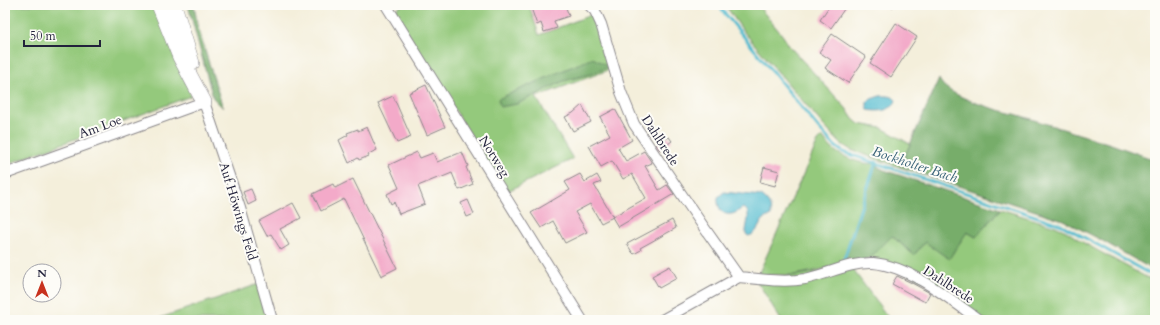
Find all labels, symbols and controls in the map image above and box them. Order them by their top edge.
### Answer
scale bar [24,22,100,48]
text: 50 m [30,28,57,44]
street label: Am Loe [76,111,124,143]
street label: Dahlbrede [637,112,683,169]
street label: Notweg [474,132,514,181]
water label: Bockholter Bach [870,142,960,187]
street label: Auf Höwings Feld [215,160,262,263]
street label: Dahlbrede [920,262,977,308]
north arrow [22,263,62,303]
text: N [37,266,47,281]

